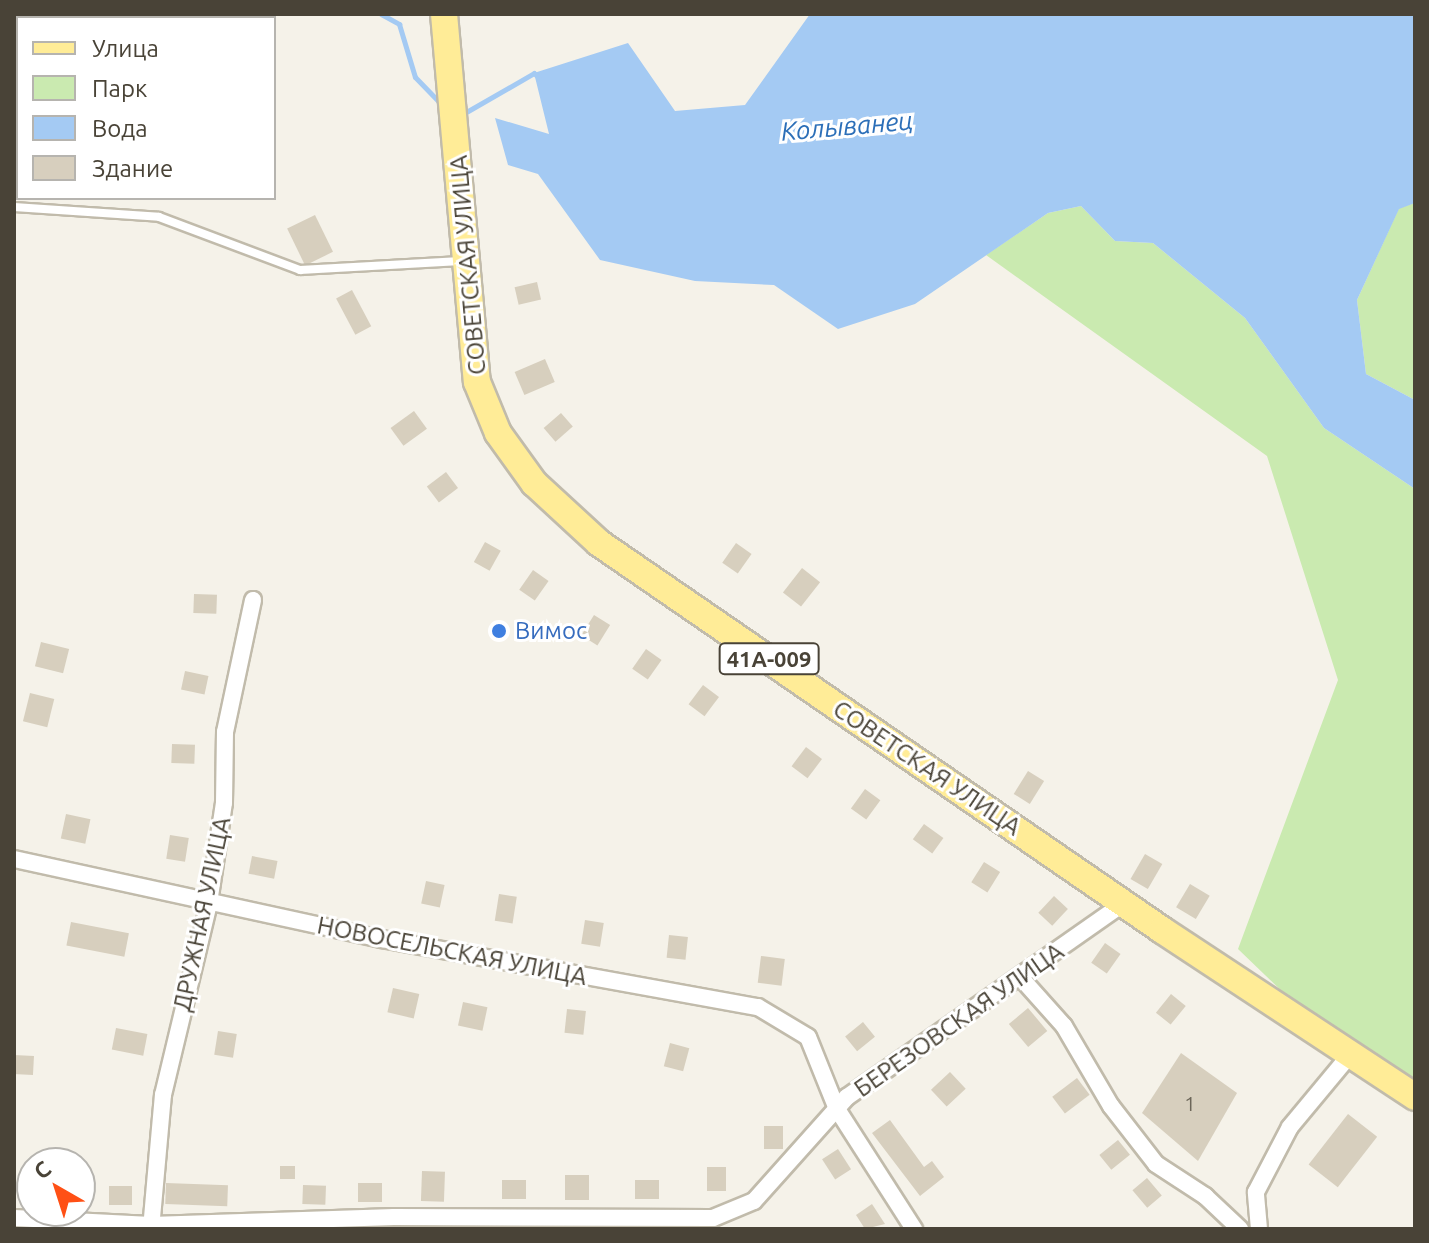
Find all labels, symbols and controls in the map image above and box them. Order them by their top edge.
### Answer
legend [16,16,276,200]
text: Улица [92,35,159,62]
text: Парк [92,75,147,102]
water label: Колыванец [780,105,914,147]
text: Вода [92,115,148,142]
street label: СОВЕТСКАЯ УЛИЦА [444,154,492,376]
text: Здание [92,155,173,182]
place label: Вимос [515,617,587,645]
marker: Вимос [490,622,508,640]
road number: 41А-009 [717,641,821,677]
street label: СОВЕТСКАЯ УЛИЦА [828,694,1026,842]
street label: ДРУЖНАЯ УЛИЦА [167,814,237,1014]
street label: НОВОСЕЛЬСКАЯ УЛИЦА [315,911,589,991]
street label: БЕРЕЗОВСКАЯ УЛИЦА [849,937,1069,1103]
house number: 1 [1184,1091,1196,1115]
north arrow [16,1147,96,1227]
text: С [29,1155,55,1184]

